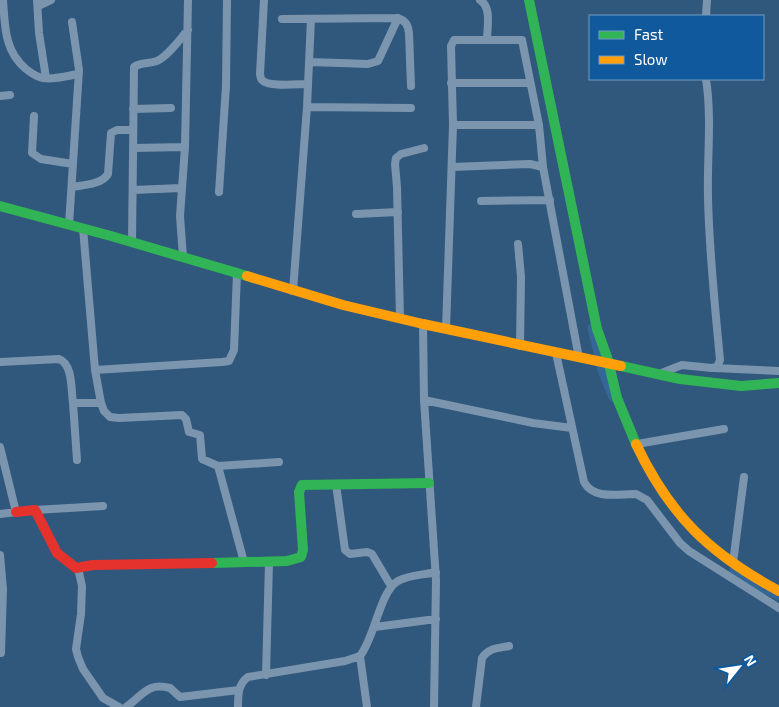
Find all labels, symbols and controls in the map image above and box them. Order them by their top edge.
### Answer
legend [589,15,764,80]
text: Fast [634,25,664,43]
text: Slow [634,50,668,68]
north arrow [714,642,764,692]
text: N [741,652,761,669]

